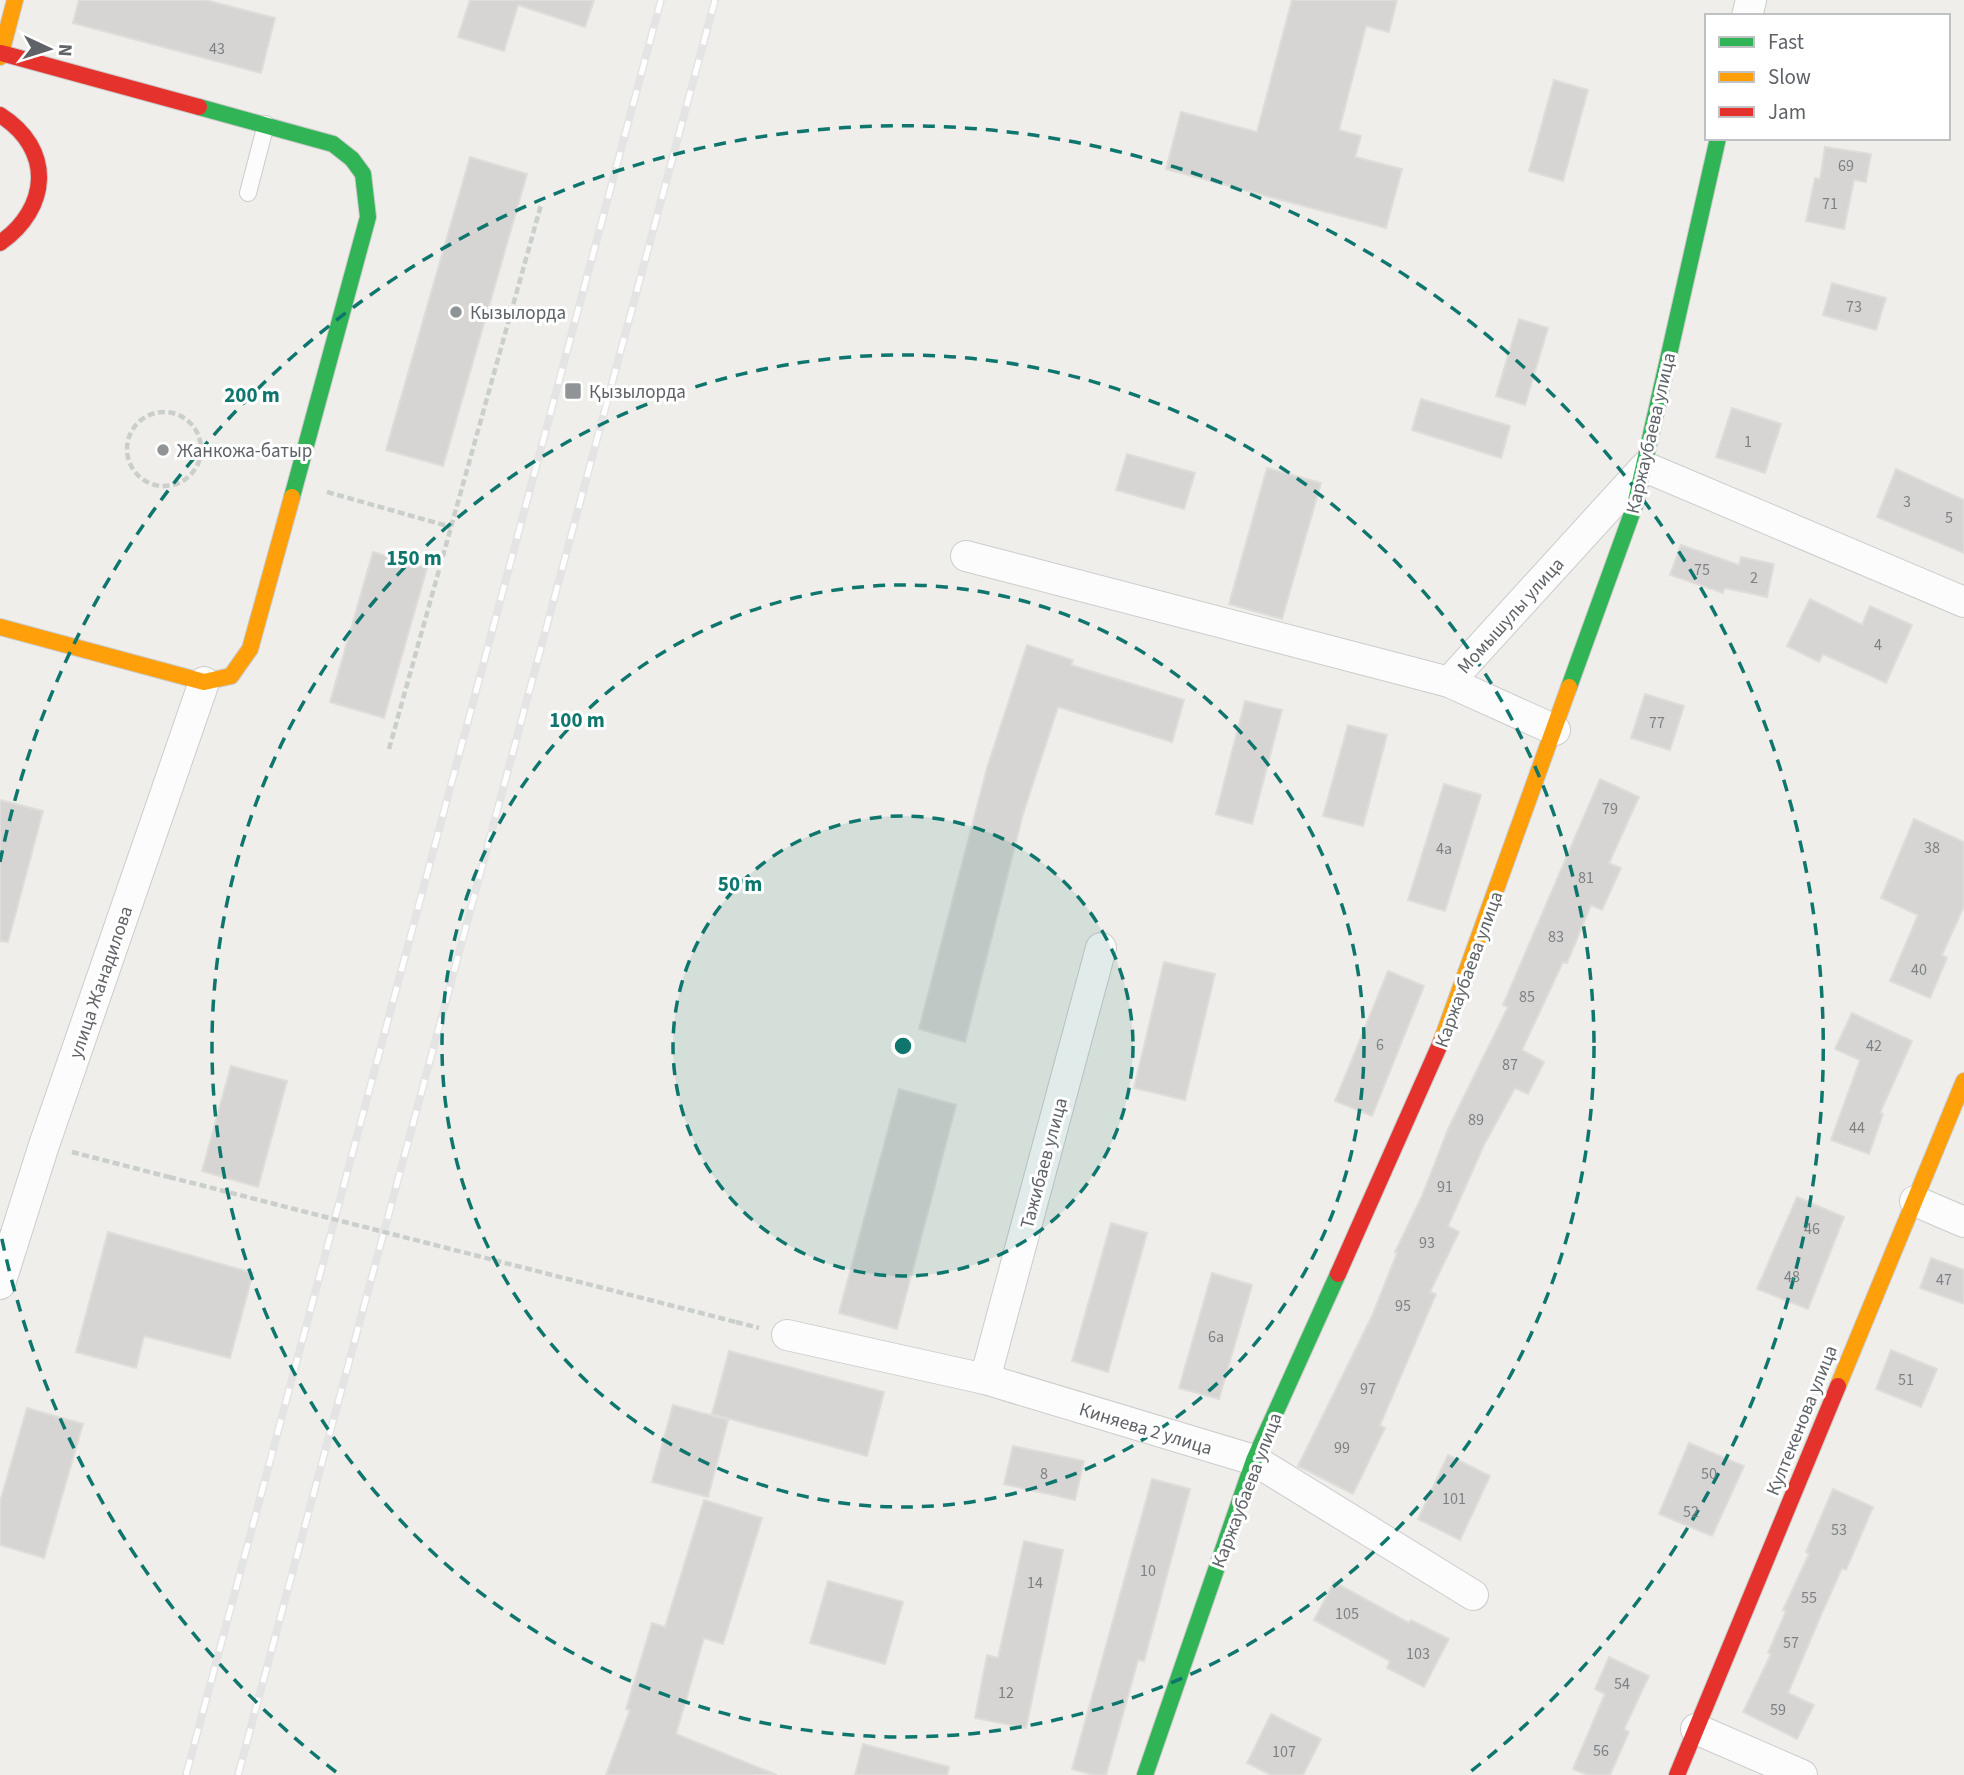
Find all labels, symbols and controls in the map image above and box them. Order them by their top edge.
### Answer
north arrow [14,14,84,84]
legend [1705,14,1950,140]
text: Fast [1768,27,1804,57]
house number: 43 [209,38,225,60]
text: N [51,43,78,57]
text: Slow [1768,62,1811,92]
text: Jam [1768,97,1806,127]
house number: 69 [1838,155,1854,177]
house number: 71 [1822,193,1838,215]
house number: 73 [1846,296,1862,318]
place label: Кызылорда [470,300,566,327]
marker: Кызылорда [448,304,464,320]
street label: Каржаубаева улица [1620,350,1683,516]
place label: Қызылорда [589,379,686,406]
text: 200 m [224,380,280,410]
marker: Қызылорда [563,381,583,401]
house number: 1 [1744,431,1752,453]
place label: Жанкожа-батыр [177,438,312,465]
marker: Жанкожа-батыр [155,442,171,458]
house number: 3 [1903,491,1911,513]
house number: 5 [1945,507,1953,529]
text: 150 m [386,543,442,573]
street label: Момышулы улица [1451,552,1571,680]
house number: 75 [1694,559,1710,581]
house number: 2 [1750,567,1758,589]
house number: 4 [1874,634,1882,656]
text: 100 m [549,705,605,735]
house number: 77 [1649,712,1665,734]
house number: 79 [1602,798,1618,820]
house number: 38 [1924,837,1940,859]
house number: 4а [1436,838,1452,860]
house number: 81 [1578,867,1594,889]
text: 50 m [718,869,762,899]
street label: Каржаубаева улица [1429,888,1510,1051]
street label: улица Жанадилова [63,903,140,1062]
house number: 83 [1548,926,1564,948]
house number: 40 [1911,959,1927,981]
house number: 85 [1519,986,1535,1008]
centre of rings [891,1034,915,1058]
house number: 6 [1376,1034,1384,1056]
house number: 42 [1866,1035,1882,1057]
house number: 87 [1502,1054,1518,1076]
street label: Тажибаев улица [1014,1095,1075,1232]
house number: 89 [1468,1109,1484,1131]
house number: 44 [1849,1117,1865,1139]
house number: 91 [1437,1176,1453,1198]
house number: 46 [1804,1218,1820,1240]
house number: 93 [1419,1232,1435,1254]
house number: 48 [1784,1266,1800,1288]
house number: 47 [1936,1269,1952,1291]
house number: 95 [1395,1295,1411,1317]
house number: 6а [1208,1326,1224,1348]
street label: Култекенова улица [1760,1341,1845,1500]
house number: 51 [1898,1369,1914,1391]
house number: 97 [1360,1378,1376,1400]
street label: Киняева 2 улица [1076,1396,1215,1462]
street label: Каржаубаева улица [1205,1409,1289,1572]
house number: 99 [1334,1437,1350,1459]
house number: 8 [1040,1463,1048,1485]
house number: 50 [1701,1463,1717,1485]
house number: 101 [1442,1488,1466,1510]
house number: 52 [1683,1501,1699,1523]
house number: 53 [1831,1519,1847,1541]
house number: 10 [1140,1560,1156,1582]
house number: 14 [1027,1572,1043,1594]
house number: 55 [1801,1587,1817,1609]
house number: 105 [1335,1603,1359,1625]
house number: 57 [1783,1632,1799,1654]
house number: 103 [1406,1643,1430,1665]
house number: 54 [1614,1673,1630,1695]
house number: 12 [998,1682,1014,1704]
house number: 59 [1770,1699,1786,1721]
house number: 56 [1593,1740,1609,1762]
house number: 107 [1272,1741,1296,1763]

